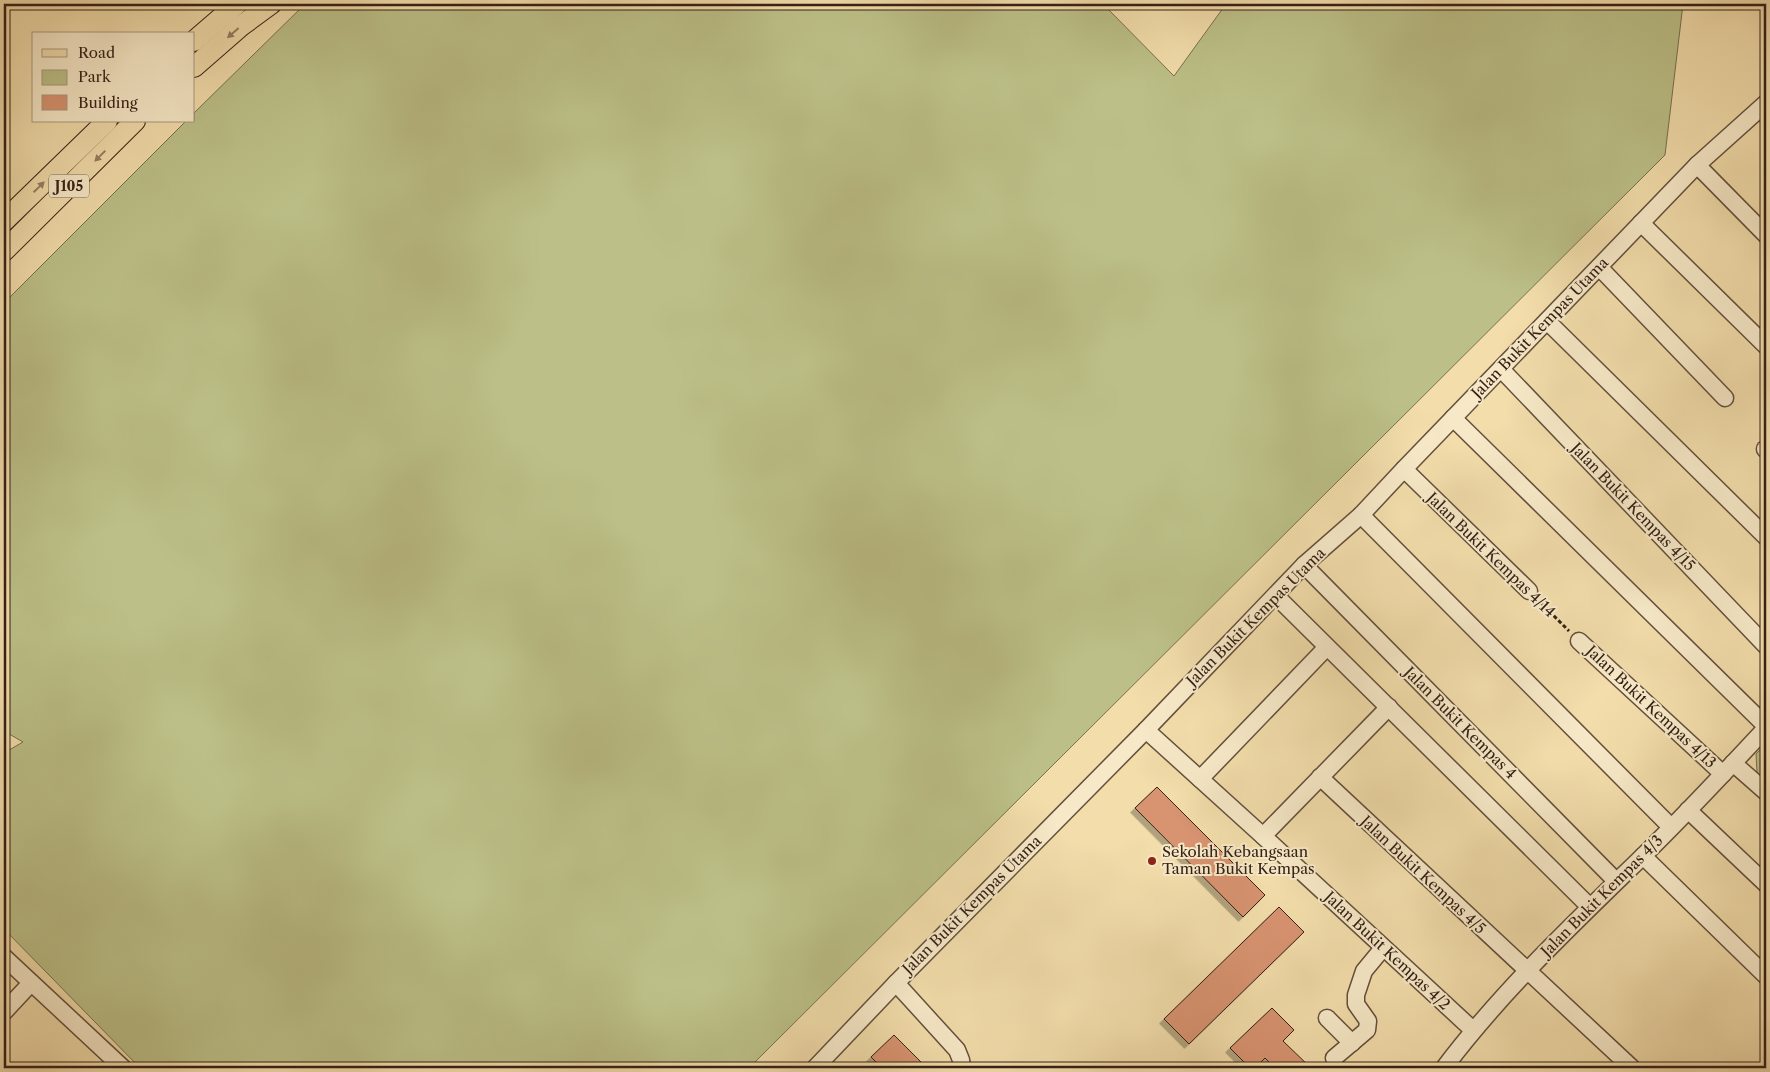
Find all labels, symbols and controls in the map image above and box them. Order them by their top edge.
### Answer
one-way arrow [226,28,239,39]
legend [32,32,195,122]
text: Road [78,43,115,62]
text: Park [78,67,112,86]
text: Building [78,93,138,112]
one-way arrow [95,149,107,161]
road number: J105 [49,175,89,198]
one-way arrow [33,181,45,193]
street label: Jalan Bukit Kempas Utama [1466,253,1612,404]
street label: Jalan Bukit Kempas 4/15 [1566,437,1700,575]
street label: Jalan Bukit Kempas 4/14 [1422,487,1560,621]
street label: Jalan Bukit Kempas Utama [1181,543,1329,691]
street label: Jalan Bukit Kempas 4/13 [1581,640,1720,772]
street label: Jalan Bukit Kempas 4 [1399,661,1520,783]
street label: Jalan Bukit Kempas 4/5 [1355,810,1490,938]
street label: Jalan Bukit Kempas Utama [897,831,1045,979]
street label: Jalan Bukit Kempas 4/3 [1535,831,1667,962]
place label: Sekolah Kebangsaan Taman Bukit Kempas [1162,842,1315,878]
marker: Sekolah Kebangsaan Taman Bukit Kempas [1146,855,1158,867]
street label: Jalan Bukit Kempas 4/2 [1319,886,1454,1014]

